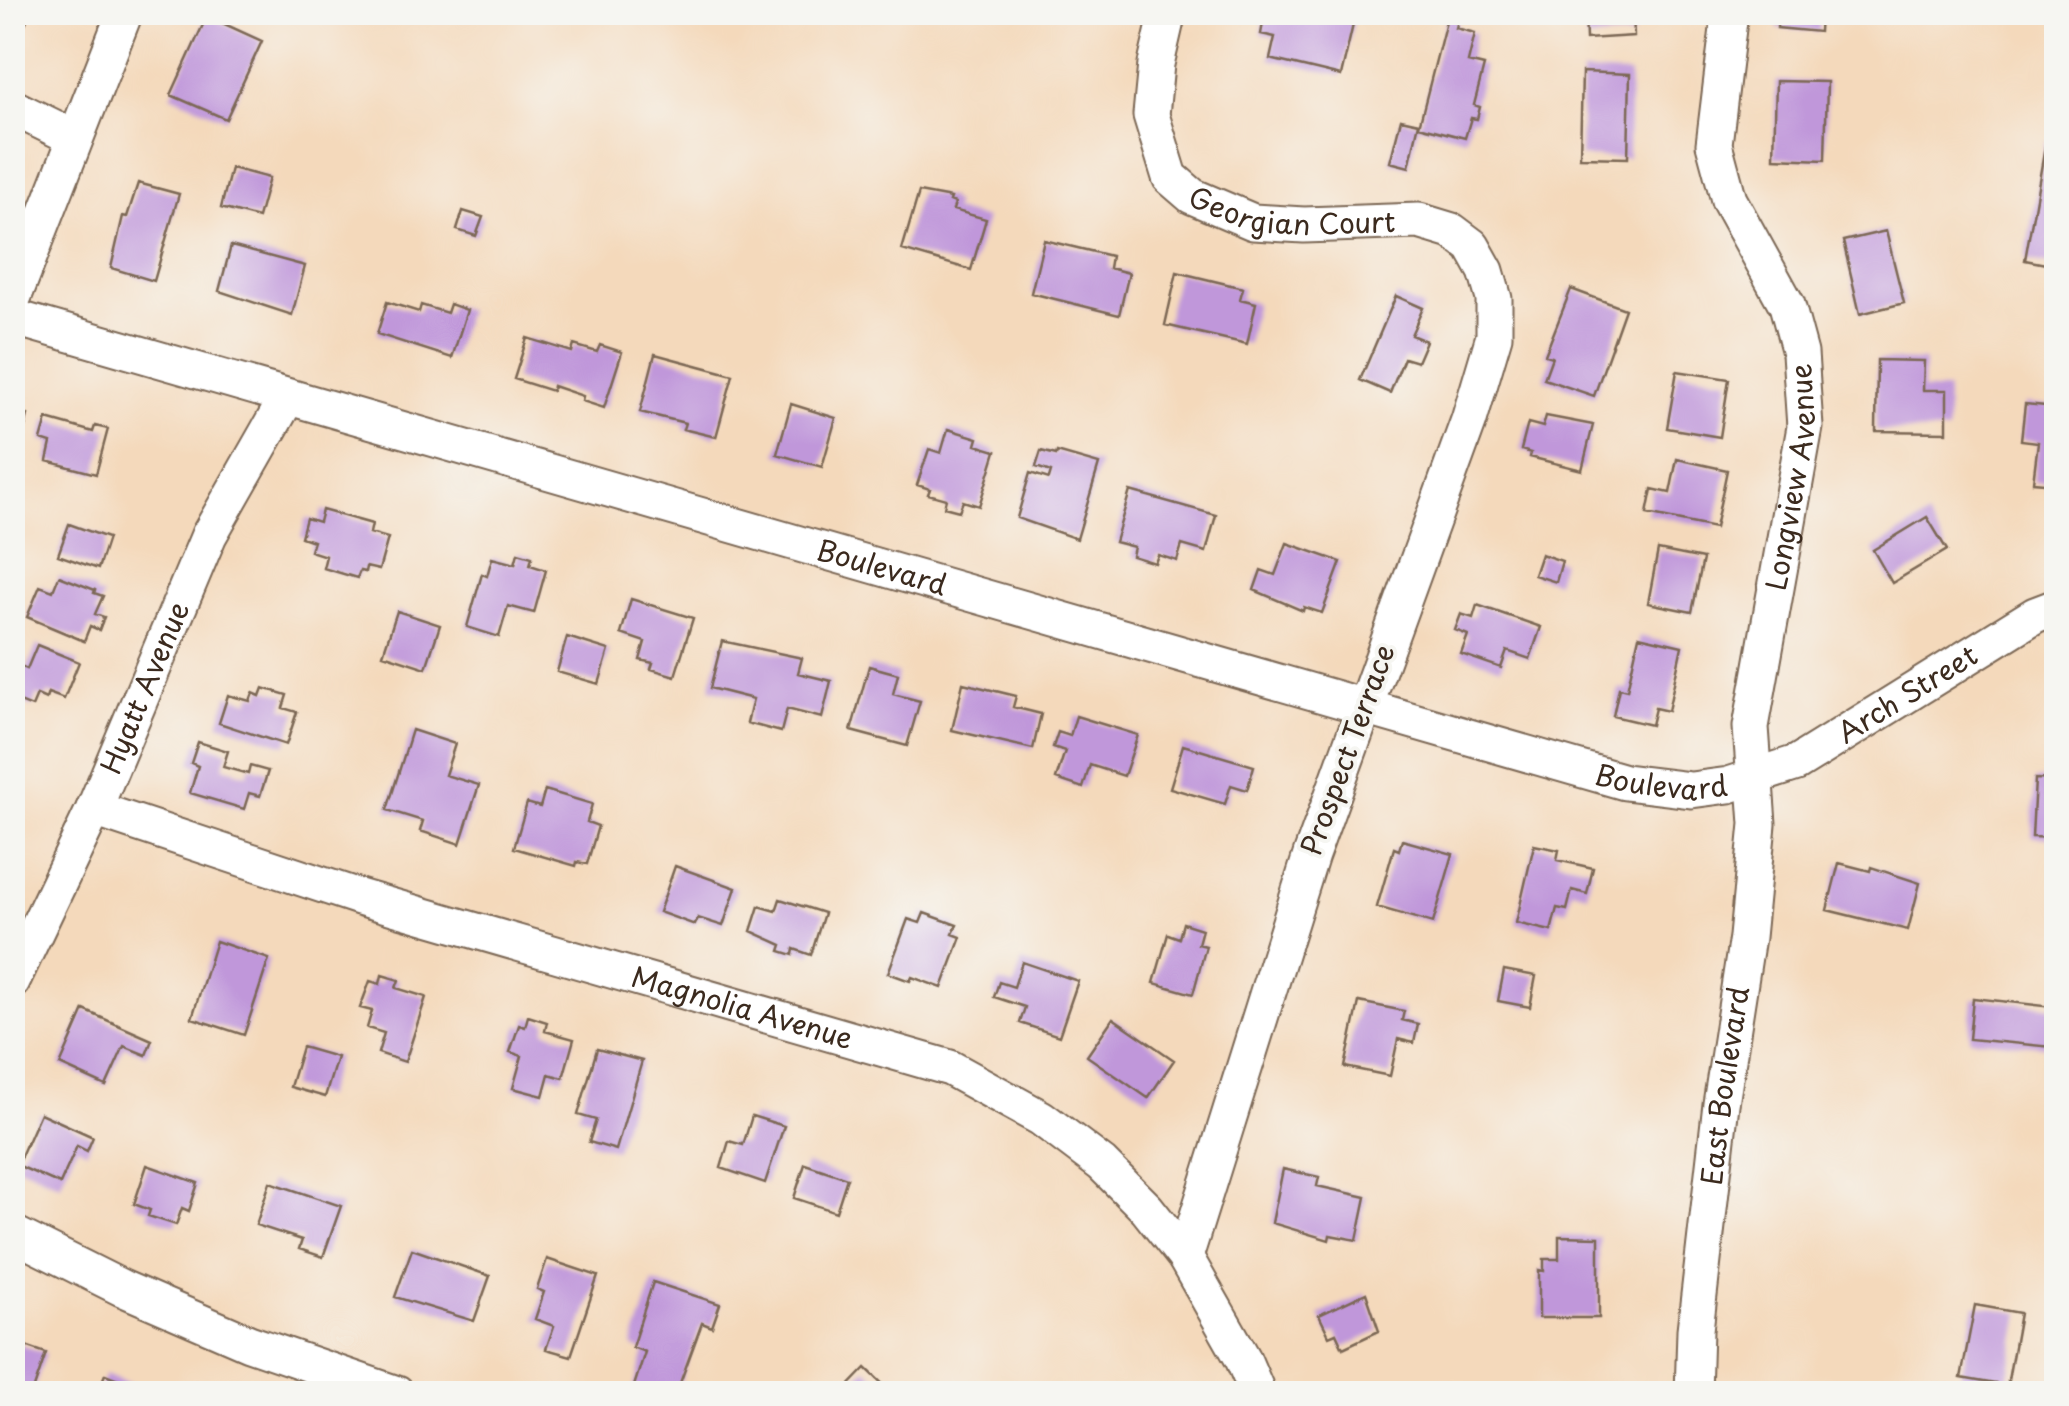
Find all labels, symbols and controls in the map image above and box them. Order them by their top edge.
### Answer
street label: Georgian Court [1182,174,1396,245]
street label: Longview Avenue [1753,362,1825,594]
street label: Boulevard [812,527,952,605]
street label: Hyatt Avenue [88,594,199,780]
street label: Arch Street [1828,633,1985,753]
street label: Prospect Terrace [1288,638,1405,861]
street label: Boulevard [1590,751,1730,811]
street label: Magnolia Avenue [627,954,858,1059]
street label: East Boulevard [1689,983,1759,1187]

